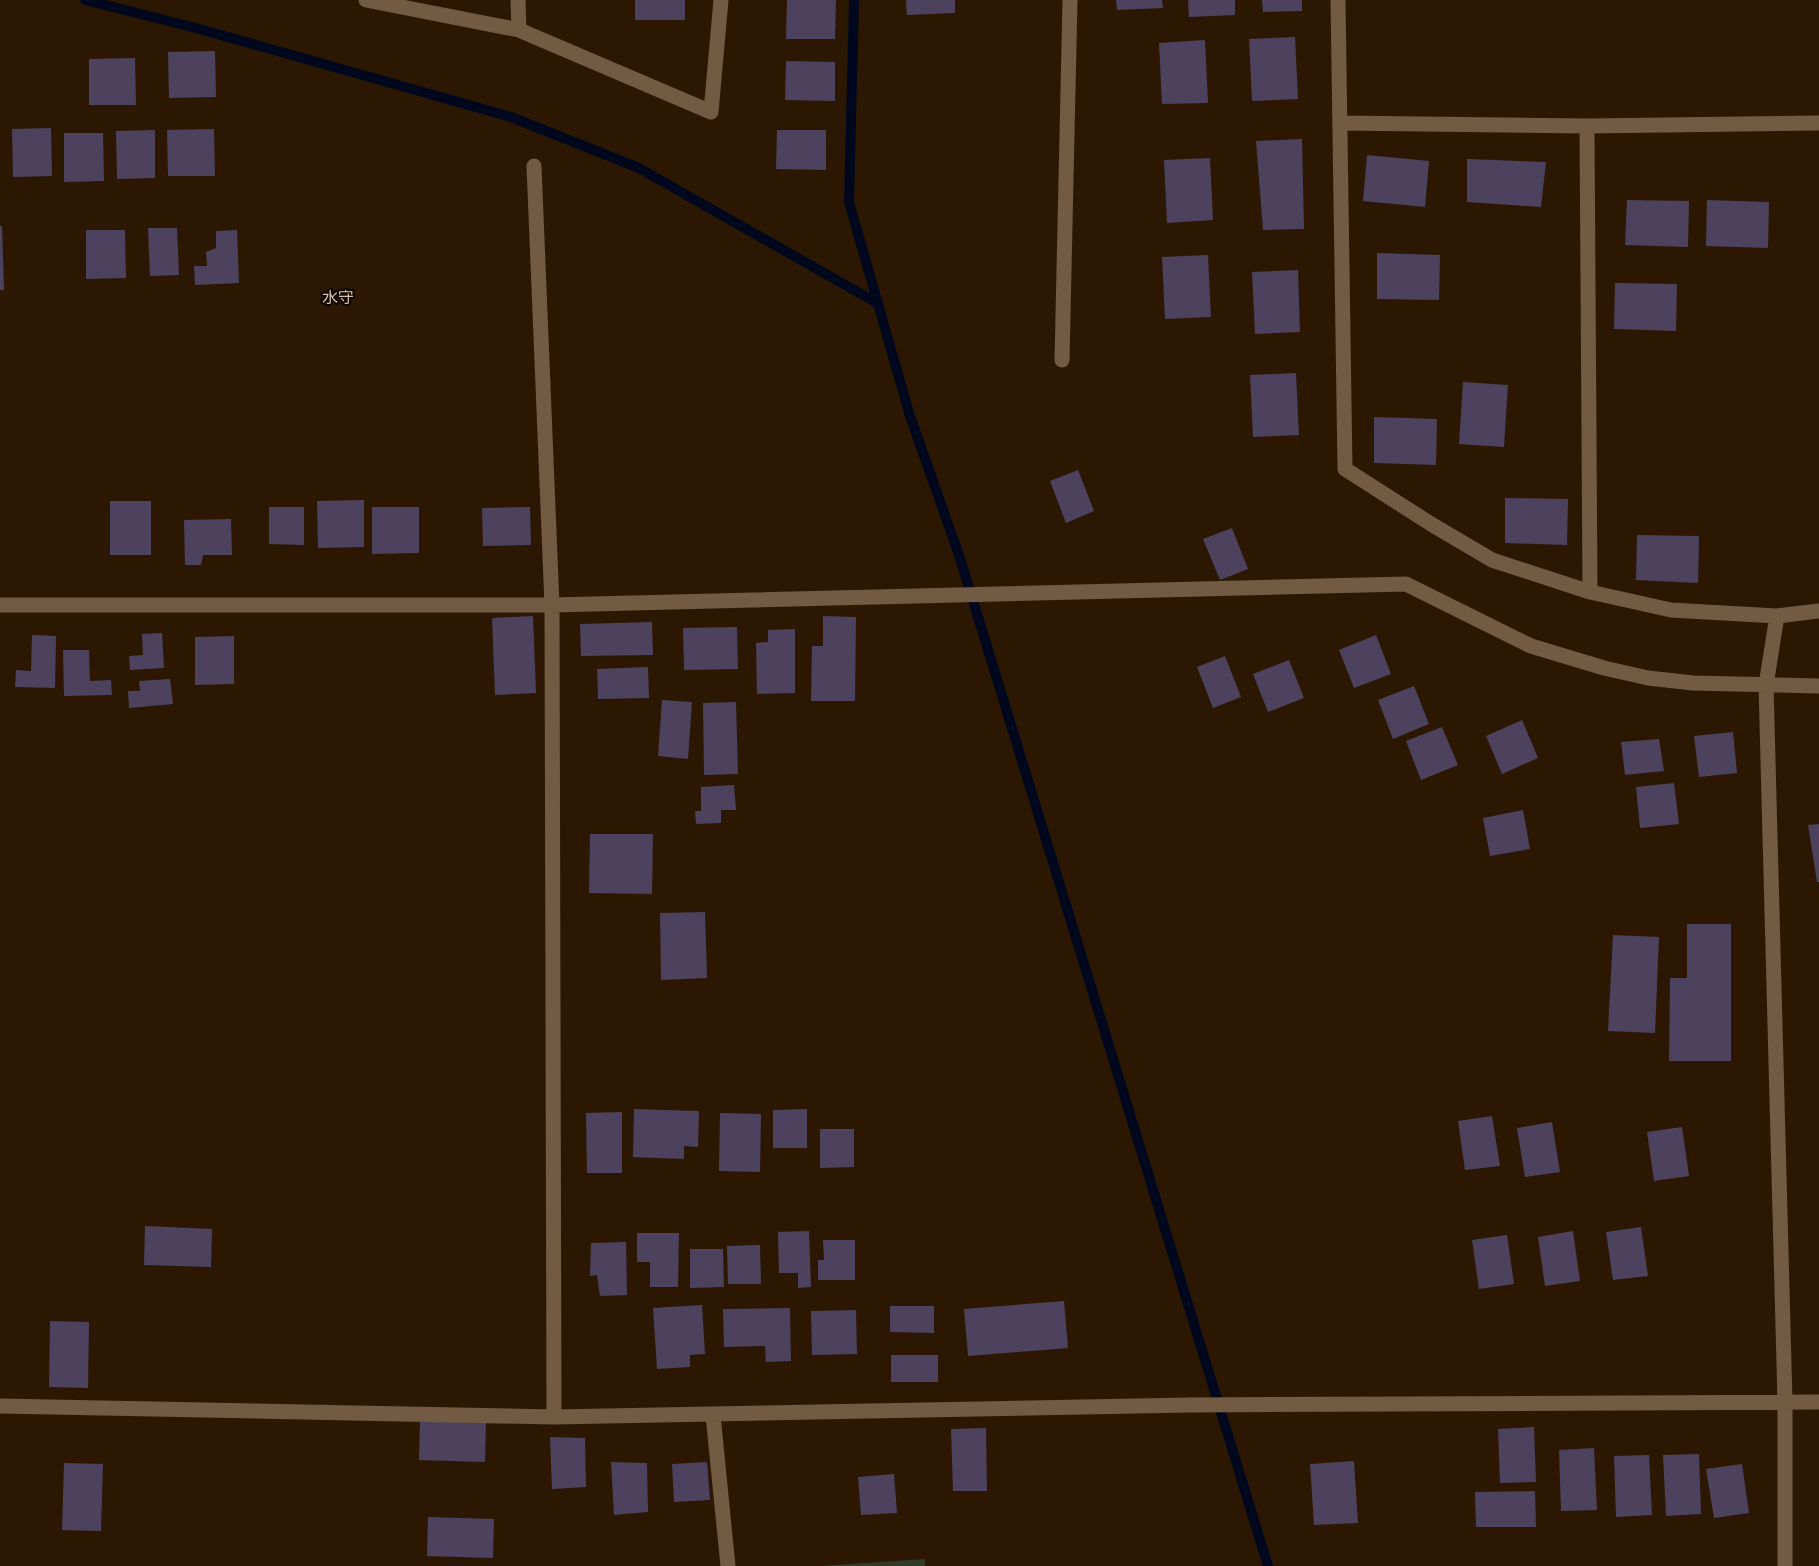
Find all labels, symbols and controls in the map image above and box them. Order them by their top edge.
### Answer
district label: 水守 [322,288,354,307]

